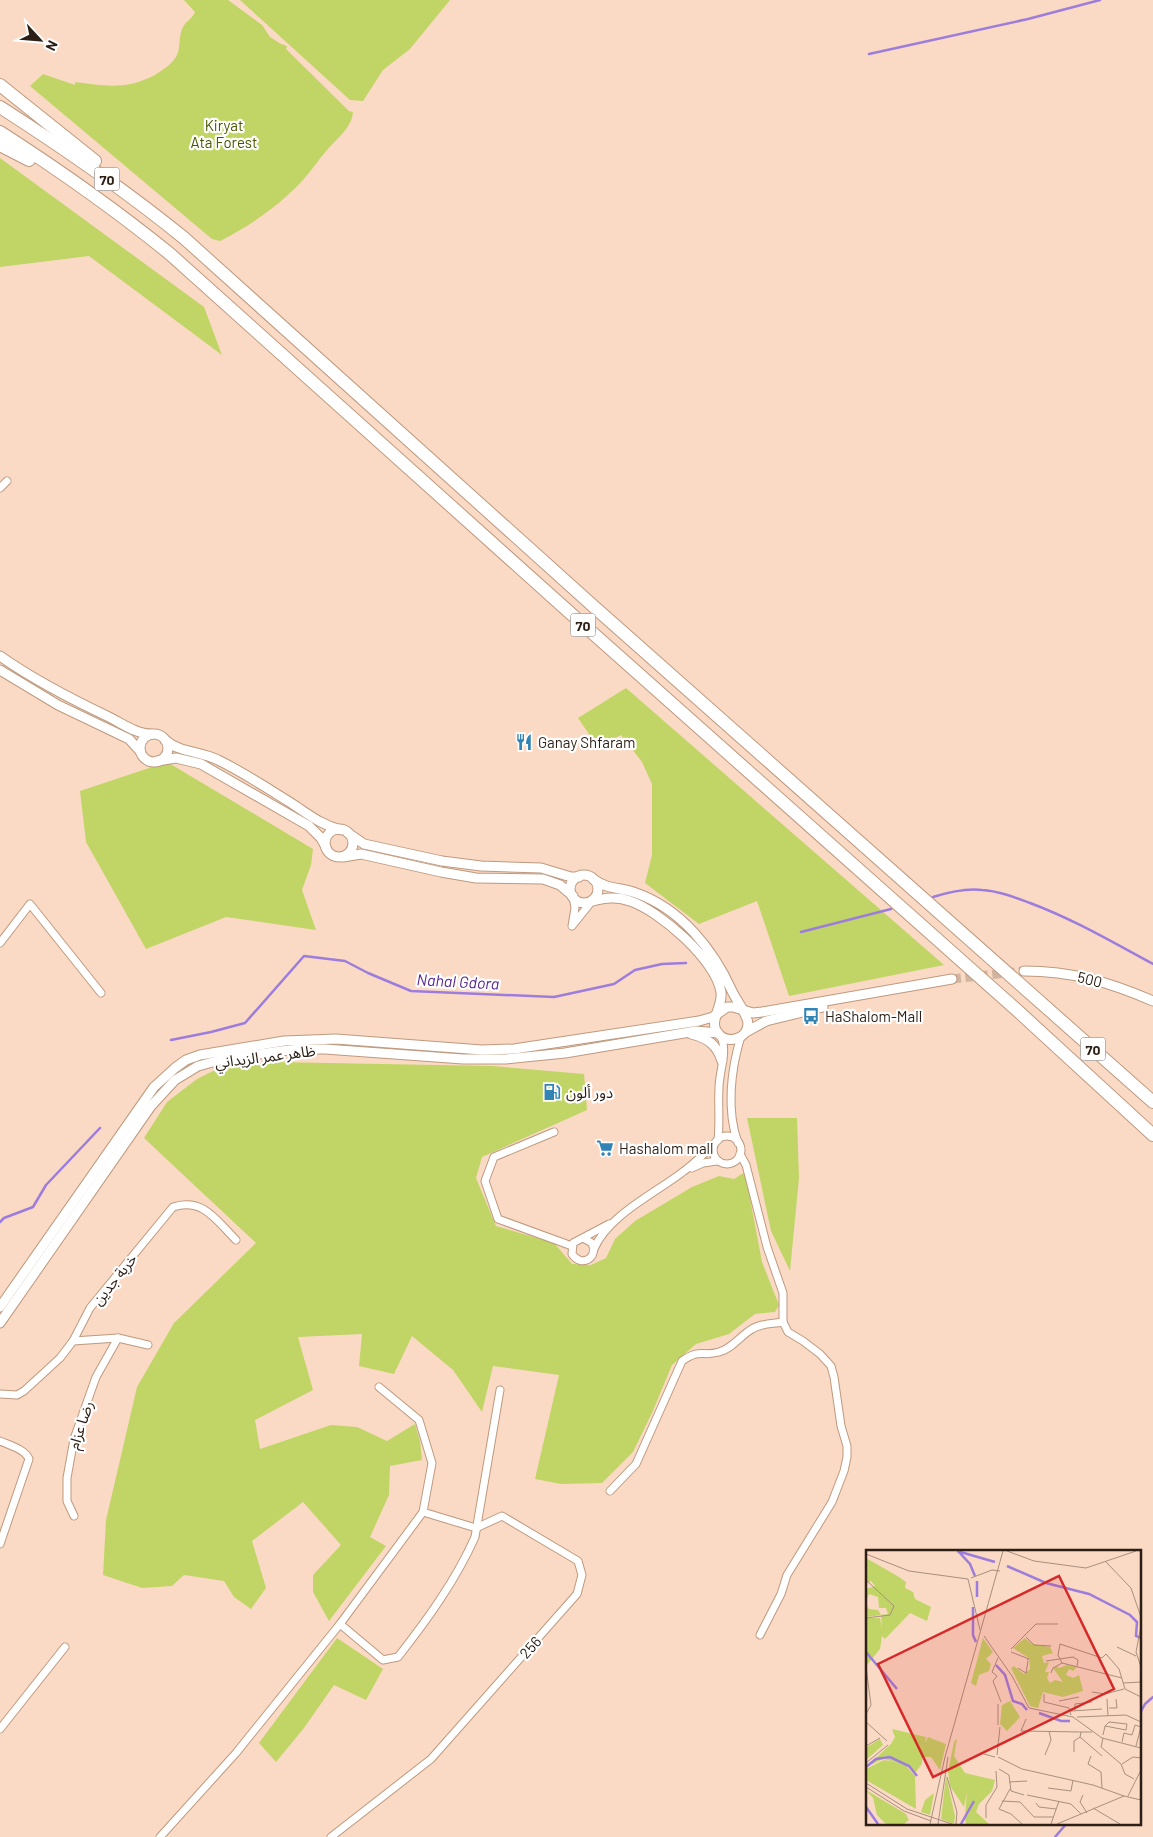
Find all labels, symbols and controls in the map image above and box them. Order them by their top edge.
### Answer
north arrow [15,15,65,65]
text: N [42,38,62,54]
park label: Kiryat Ata Forest [190,116,258,151]
road number: 70 [94,168,120,190]
road number: 70 [570,614,596,636]
restaurant icon: Ganay Shfaram [514,732,534,752]
place label: Ganay Shfaram [538,733,635,751]
street label: 500 [1076,967,1104,991]
water label: Nahal Gdora [416,969,500,993]
bus stop icon: HaShalom-Mall [801,1006,821,1026]
place label: HaShalom-Mall [825,1007,922,1025]
road number: 70 [1080,1038,1106,1060]
street label: ظاهر عمر الزيداني [214,1041,317,1075]
fuel station icon: دور ألون [542,1082,562,1102]
place label: دور ألون [566,1083,613,1102]
supermarket icon: Hashalom mall [595,1138,615,1158]
place label: Hashalom mall [619,1139,713,1157]
street label: خربة جدين [88,1250,141,1309]
street label: رضا عزام [64,1398,99,1452]
inset map [866,1550,1140,1824]
street label: 256 [515,1632,545,1662]

